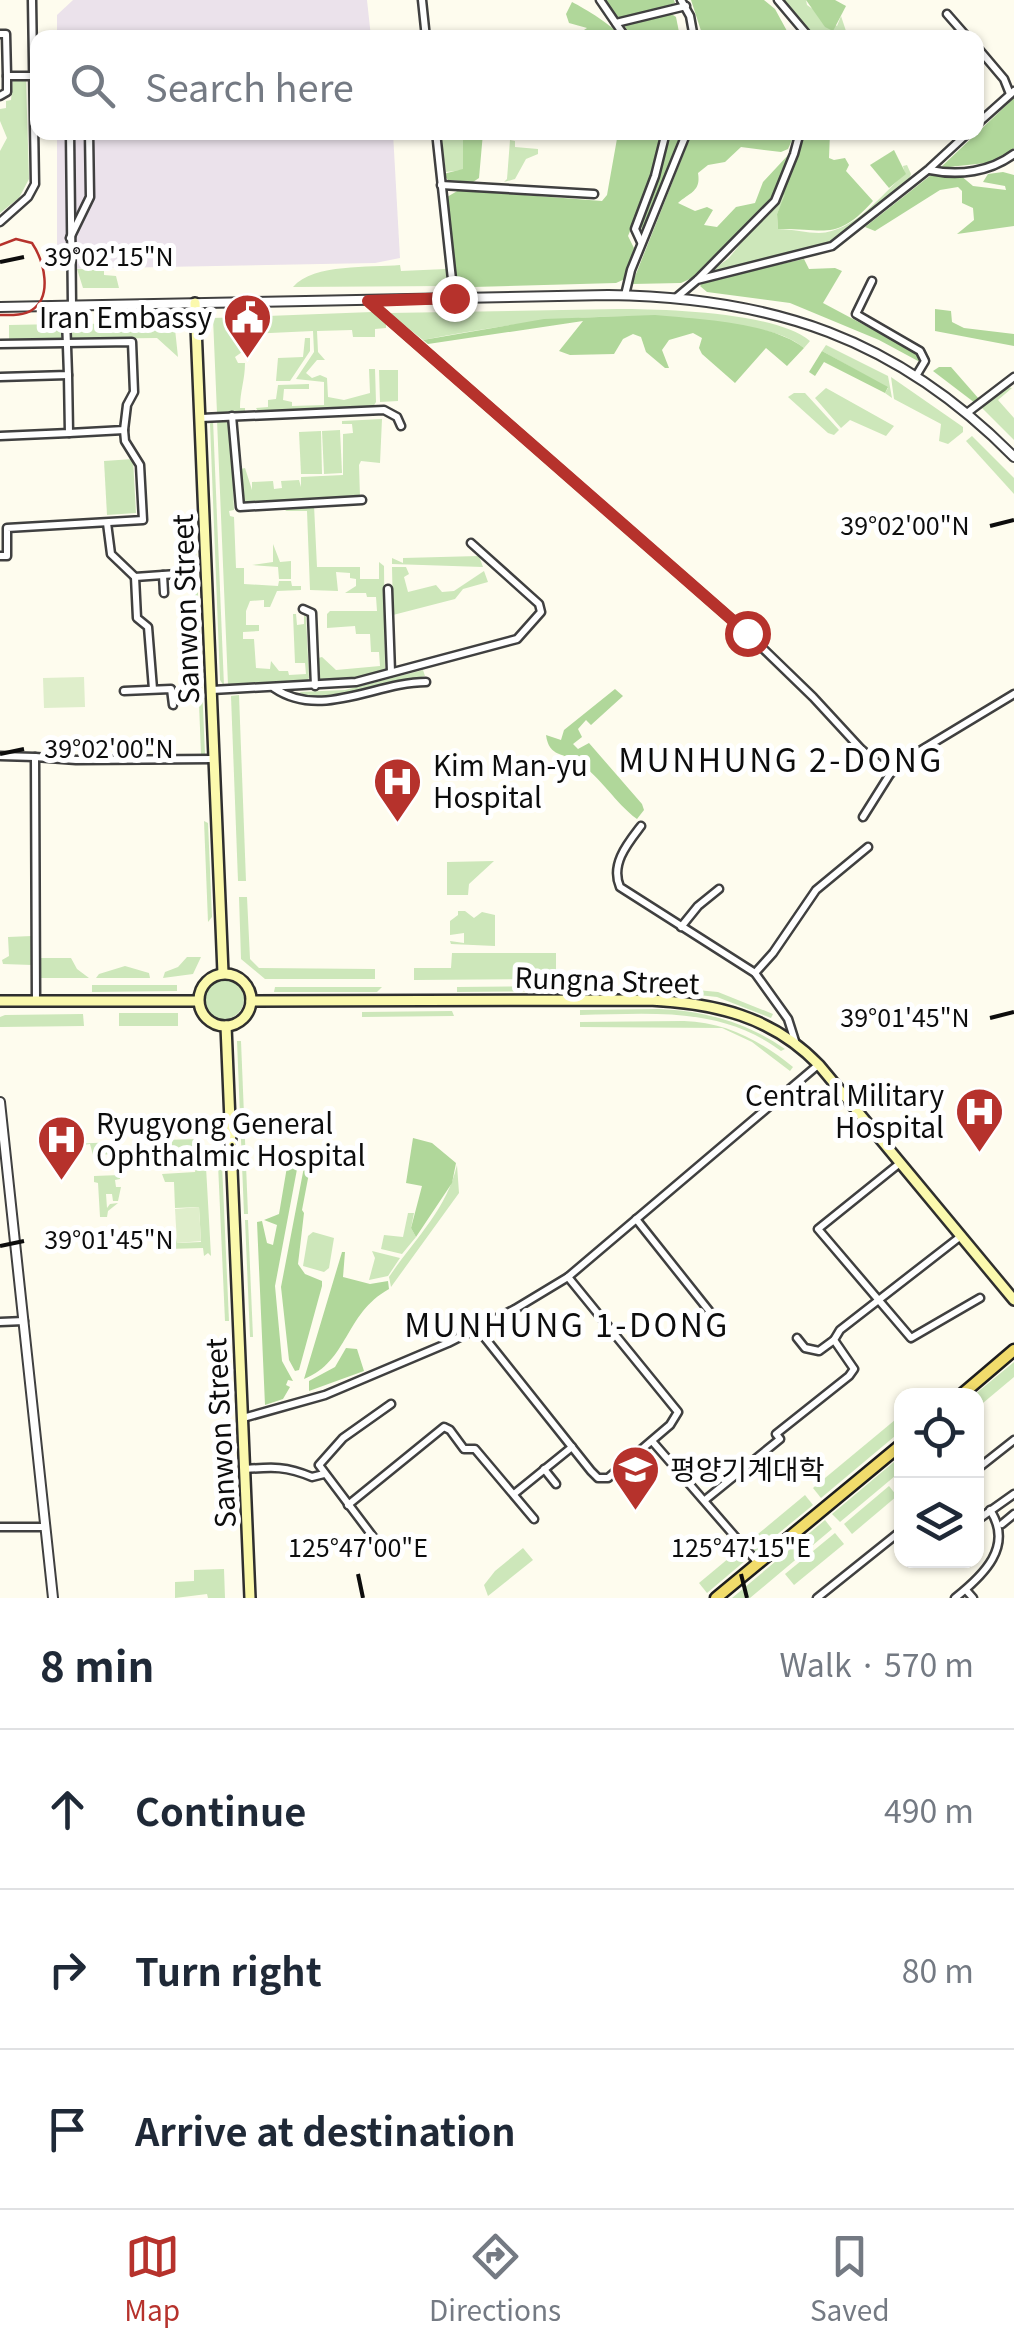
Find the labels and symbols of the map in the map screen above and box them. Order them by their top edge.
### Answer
text: 39°02'15"N [44,237,174,273]
route end [432,276,478,322]
public building icon: Iran Embassy [221,292,273,360]
place label: Iran Embassy [39,296,212,336]
text: 39°02'00"N [840,506,970,542]
street label: Sanwon Street [161,513,207,705]
route start [725,611,771,657]
text: 39°02'00"N [44,729,174,765]
district label: MUNHUNG 2-DONG [618,735,944,781]
place label: Kim Man-yu Hospital [433,744,588,816]
hospital icon: Kim Man-yu Hospital [372,756,424,824]
street label: Rungna Street [514,956,701,1002]
text: 39°01'45"N [840,998,970,1034]
place label: Central Military Hospital [745,1074,944,1146]
hospital icon: Central Military Hospital [953,1086,1005,1154]
place label: Ryugyong General Ophthalmic Hospital [96,1102,365,1174]
hospital icon: Ryugyong General Ophthalmic Hospital [35,1114,87,1182]
text: 39°01'45"N [44,1220,174,1256]
district label: MUNHUNG 1-DONG [404,1300,730,1346]
street label: Sanwon Street [194,1337,244,1529]
school or university icon: 평양기계대학 [609,1444,661,1512]
place label: 평양기계대학 [670,1448,825,1488]
text: 125°47'00"E [288,1528,428,1564]
text: 125°47'15"E [671,1528,811,1564]

